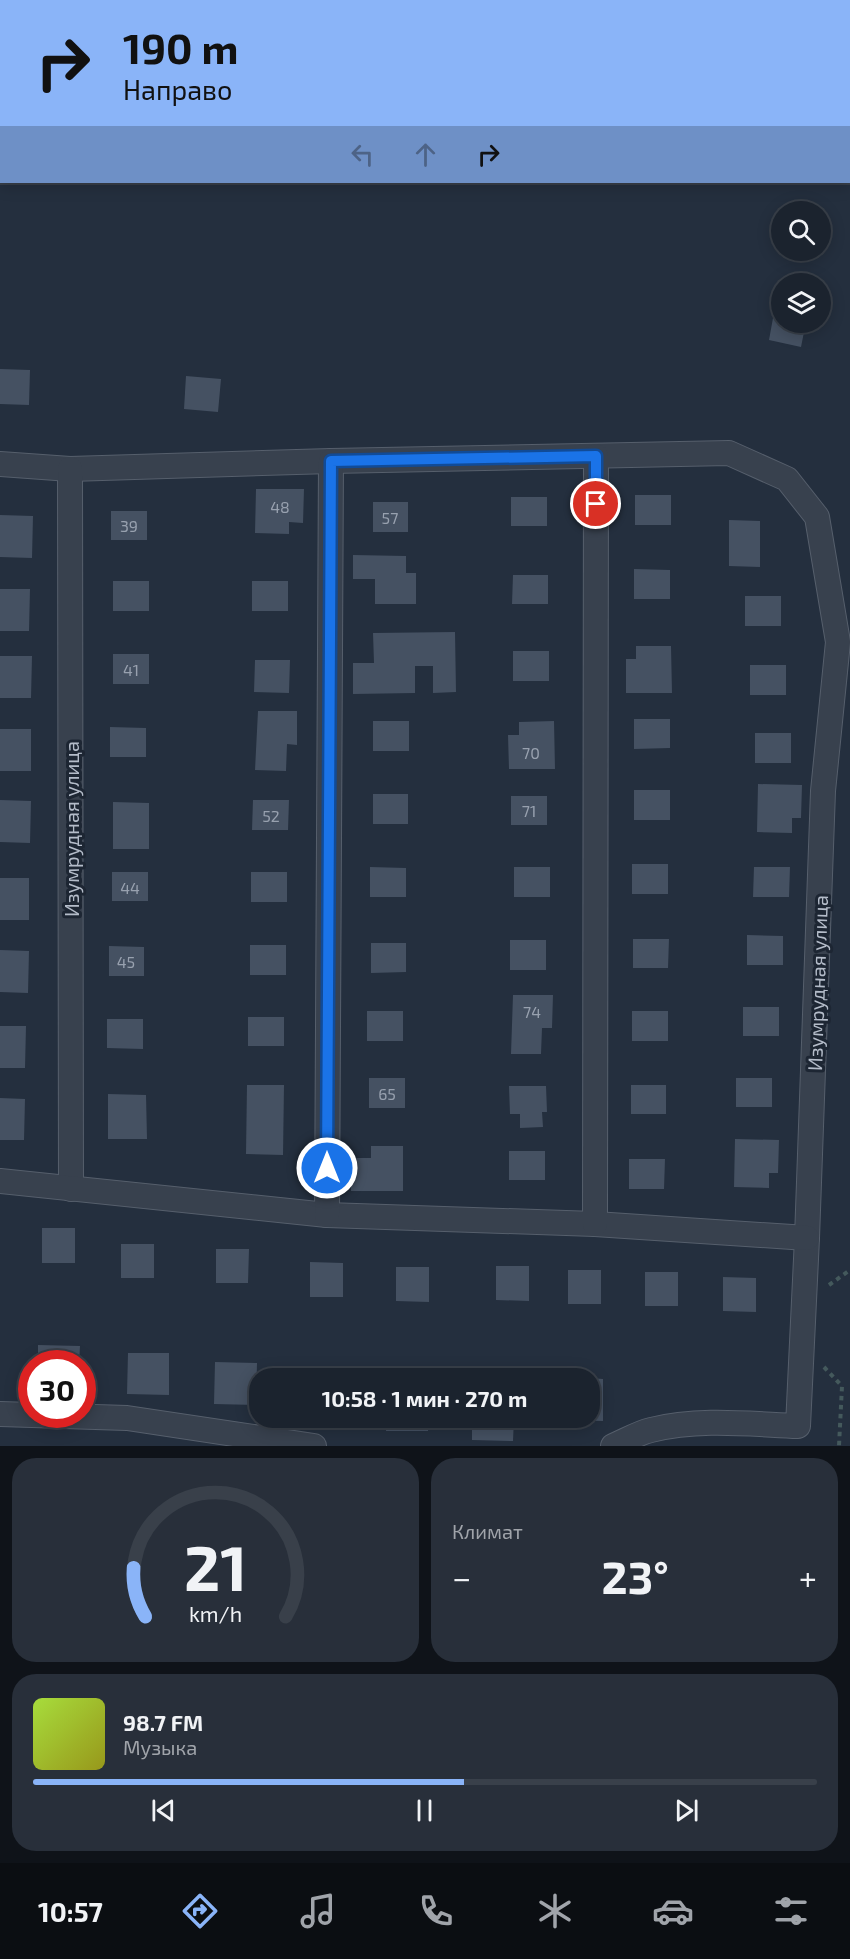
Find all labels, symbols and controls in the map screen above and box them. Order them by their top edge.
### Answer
text: 190 m [123,22,239,72]
icon: right [24,24,102,102]
text: Направо [123,73,232,105]
icon: left [346,138,379,171]
icon: ahead [409,138,442,171]
icon: right [472,138,505,171]
map controls [771,201,831,333]
button: search [771,201,831,261]
button: layers [771,273,831,333]
pin [570,478,621,529]
icon: arrive [579,487,612,520]
house number: 48 [270,497,290,516]
house number: 57 [382,508,398,527]
house number: 39 [120,516,138,535]
house number: 41 [123,660,139,679]
street label: Изумрудная улица [59,741,84,917]
house number: 70 [522,743,540,762]
house number: 71 [522,801,536,820]
house number: 52 [262,806,280,825]
house number: 44 [120,878,140,897]
street label: Изумрудная улица [802,895,833,1072]
house number: 45 [117,952,135,971]
house number: 74 [523,1002,541,1021]
house number: 65 [378,1084,396,1103]
position arrow [295,1136,359,1200]
speed limit sign: 30 [18,1350,96,1428]
text: 10:58 · 1 мин · 270 m [322,1385,527,1411]
text: Климат [452,1519,523,1543]
text: 21 [184,1529,247,1604]
text: 23° [601,1549,669,1603]
text: − [452,1557,471,1597]
text: + [799,1557,817,1597]
text: km/h [189,1601,242,1626]
text: 98.7 FM [123,1709,203,1735]
text: Музыка [123,1735,197,1759]
icon: previous [147,1794,180,1827]
icon: pause [408,1794,441,1827]
icon: next [670,1794,703,1827]
icon: directions [179,1890,221,1932]
icon: music [297,1890,339,1932]
icon: phone [415,1890,457,1932]
icon: climate [534,1890,576,1932]
icon: car [652,1890,694,1932]
icon: filters [770,1890,812,1932]
text: 10:57 [38,1895,103,1927]

